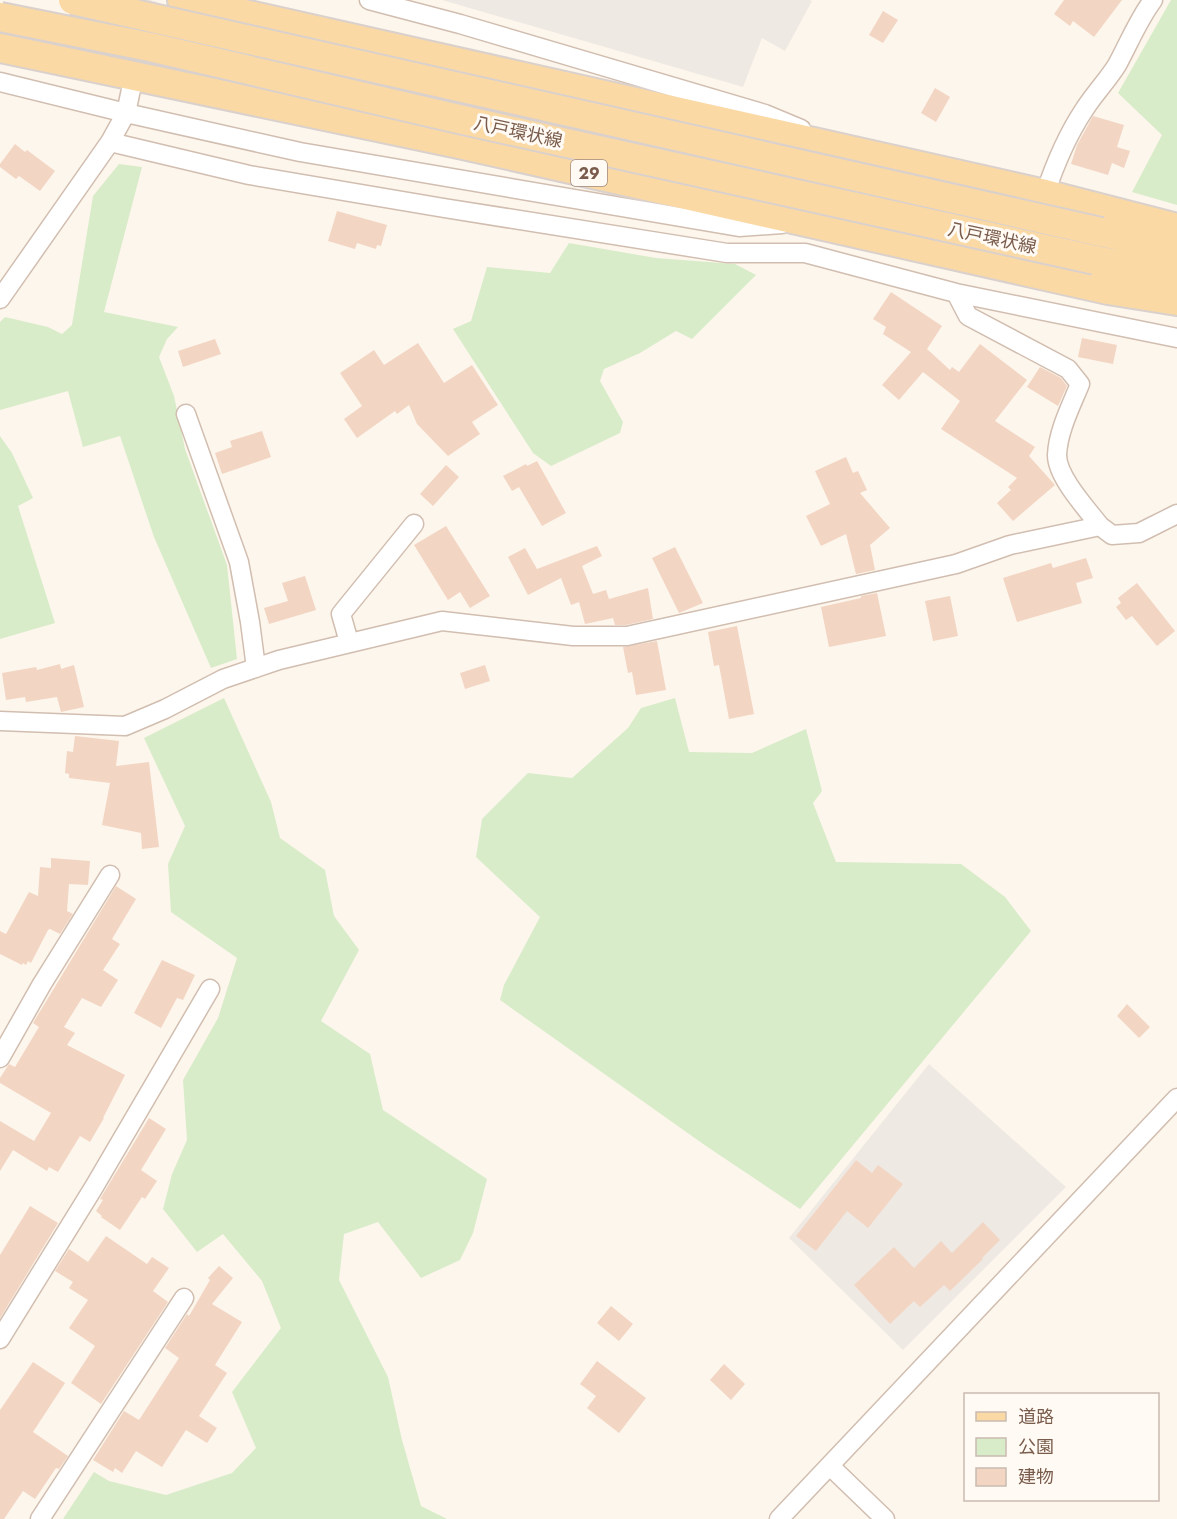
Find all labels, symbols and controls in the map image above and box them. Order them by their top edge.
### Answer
street label: 八戸環状線 [471,110,565,154]
road number: 29 [571,160,607,186]
street label: 八戸環状線 [945,216,1039,260]
legend [964,1393,1159,1501]
text: 道路 [1018,1404,1054,1430]
text: 公園 [1018,1434,1054,1460]
text: 建物 [1018,1464,1054,1490]

